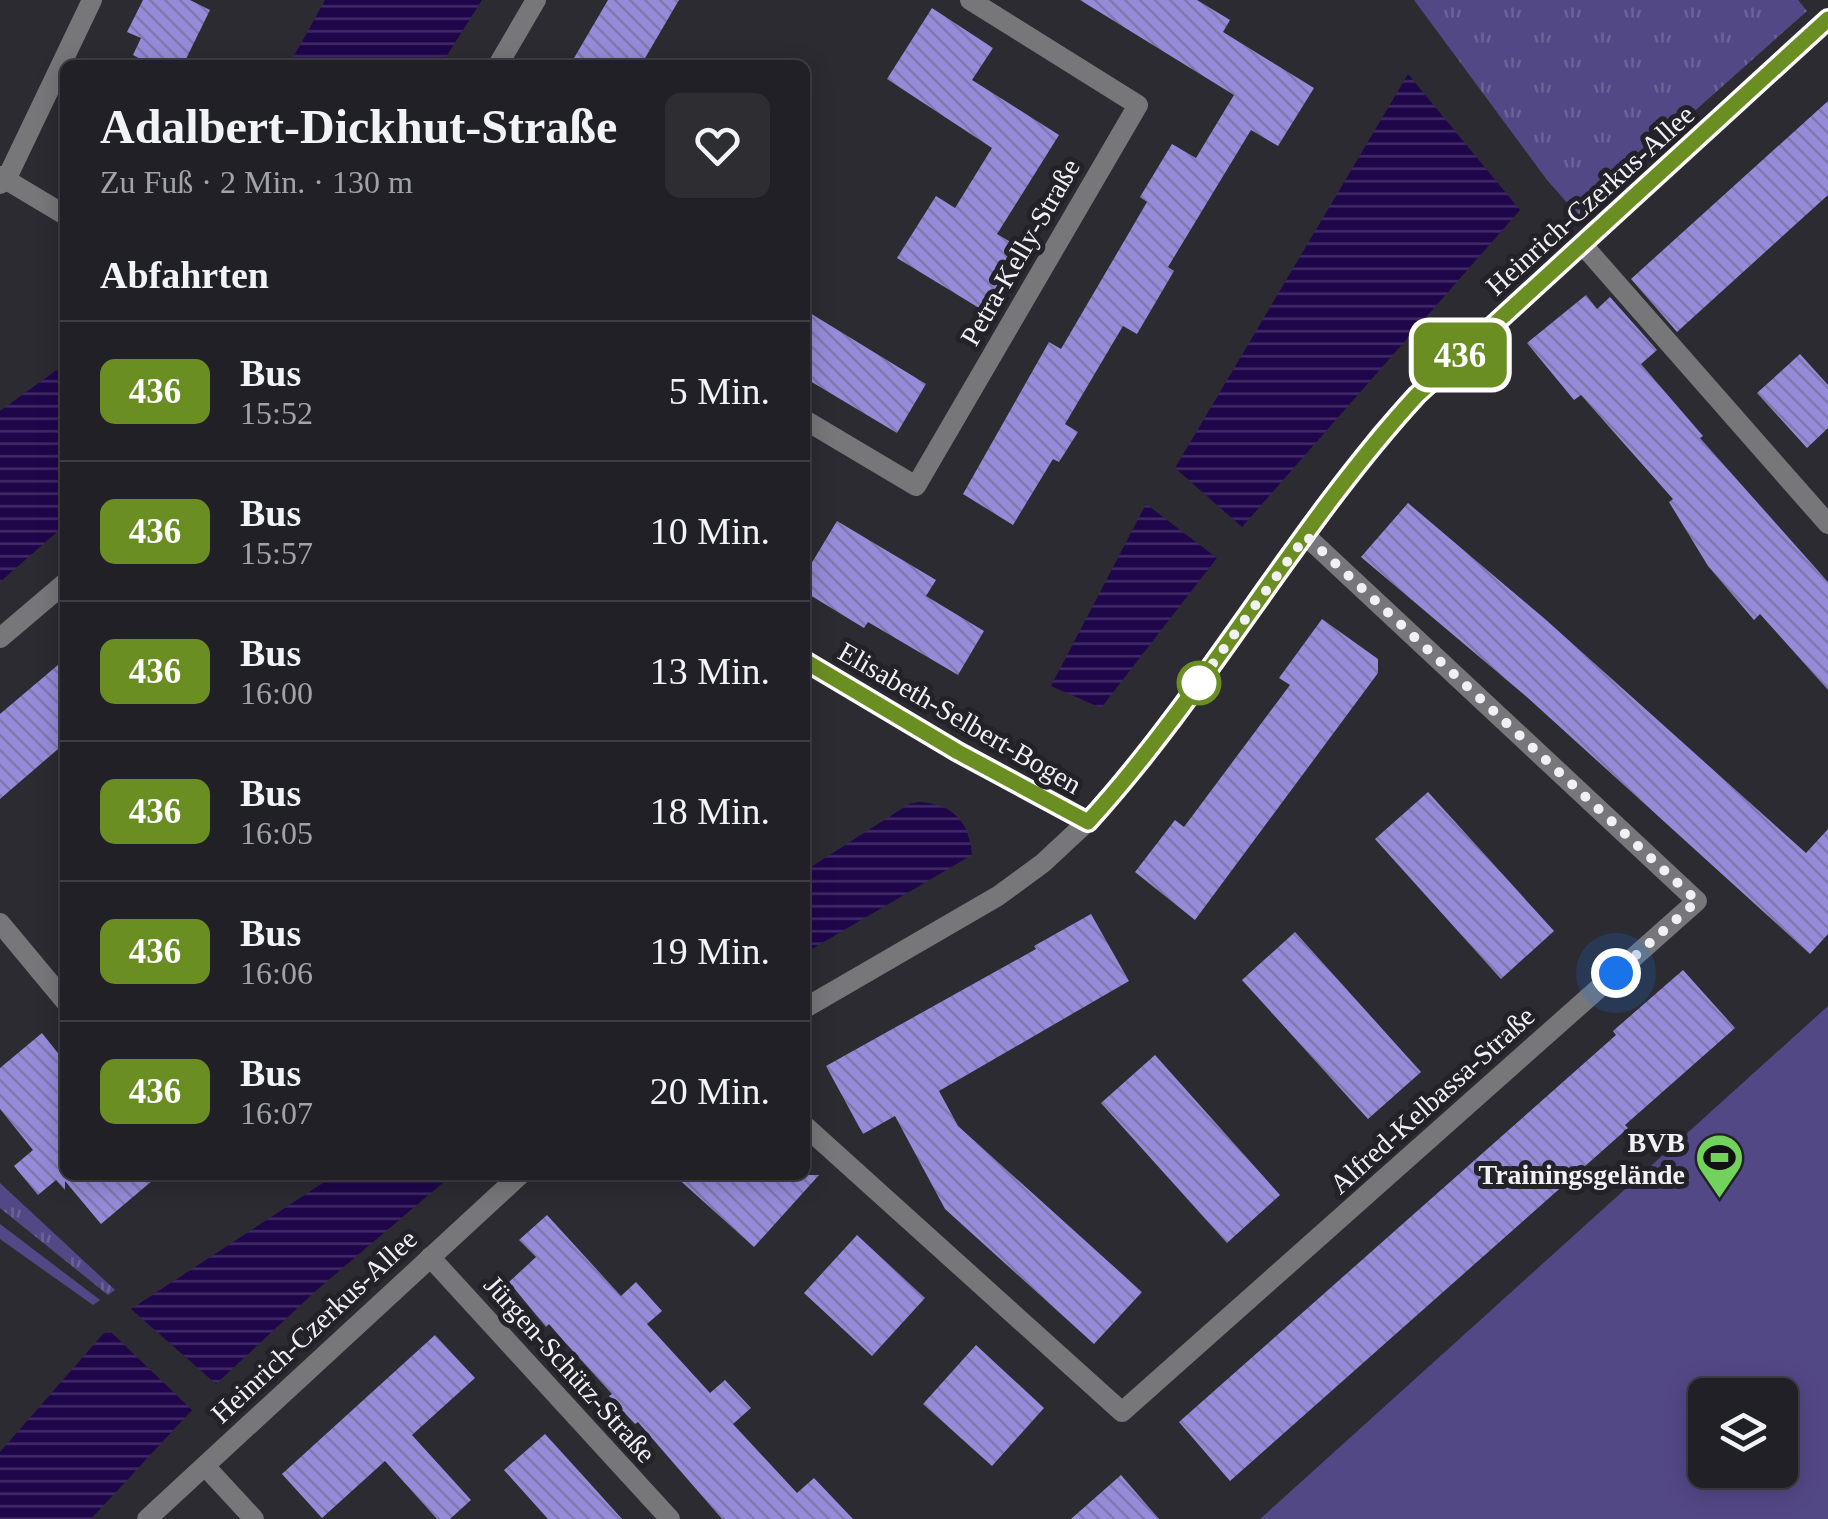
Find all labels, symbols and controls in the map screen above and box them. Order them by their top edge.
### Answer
button: heart [665,93,770,198]
street label: Heinrich-Czerkus-Allee [1480,98,1700,302]
text: Adalbert-Dickhut-Straße [100,100,617,153]
street label: Petra-Kelly-Straße [954,153,1086,351]
text: Zu Fuß · 2 Min. · 130 m [100,164,413,200]
text: Abfahrten [100,254,269,296]
line badge: 436 [1402,322,1518,388]
text: 436 [1434,336,1486,375]
text: Bus [240,352,301,394]
text: 5 Min. [669,370,770,412]
text: 436 [129,372,181,411]
text: 15:52 [240,395,313,431]
text: Bus [240,492,301,534]
text: 10 Min. [650,510,770,552]
text: 436 [129,512,181,551]
text: 15:57 [240,535,313,571]
text: Bus [240,632,301,674]
street label: Elisabeth-Selbert-Bogen [833,636,1087,800]
text: 13 Min. [650,650,770,692]
text: 436 [129,652,181,691]
unlabelled marker [1178,662,1220,704]
text: 16:00 [240,675,313,711]
text: Bus [240,772,301,814]
text: 18 Min. [650,790,770,832]
text: 436 [129,792,181,831]
text: 16:05 [240,815,313,851]
text: Bus [240,912,301,954]
text: 19 Min. [650,930,770,972]
text: 436 [129,932,181,971]
your location [1591,948,1641,998]
text: 16:06 [240,955,313,991]
street label: Alfred-Kelbassa-Straße [1323,1000,1541,1200]
text: Bus [240,1052,301,1094]
text: 20 Min. [650,1070,770,1112]
text: 436 [129,1072,181,1111]
text: 16:07 [240,1095,313,1131]
place label: BVB Trainingsgelände [1479,1127,1685,1190]
sports icon: BVB Trainingsgelände [1694,1132,1746,1200]
street label: Heinrich-Czerkus-Allee [205,1223,423,1429]
street label: Jürgen-Schütz-Straße [478,1269,662,1469]
map controls [1688,1378,1798,1488]
button: layers [1688,1378,1798,1488]

